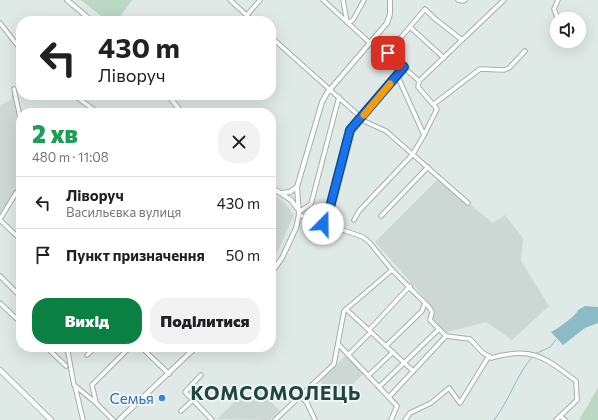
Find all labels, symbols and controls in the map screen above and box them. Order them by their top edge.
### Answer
map controls [550,12,586,48]
button: sound [550,12,586,48]
text: 430 m [98,30,180,64]
icon: left [32,32,84,84]
pin [371,36,405,70]
icon: arrive [377,42,399,64]
text: Ліворуч [98,64,166,86]
text: 2 хв [32,119,78,148]
button: close [218,121,260,163]
text: 480 m · 11:08 [32,149,109,165]
text: Ліворуч [66,186,124,204]
icon: left [32,192,54,214]
text: 430 m [217,194,260,212]
position arrow [302,203,344,245]
text: Васильєвка вулиця [66,204,181,220]
icon: arrive [32,244,54,266]
text: Пункт призначення [66,246,205,264]
text: 50 m [226,246,260,264]
button: Вихід [32,298,142,344]
button: Поділитися [150,298,260,344]
district label: КОМСОМОЛЕЦЬ [191,381,361,404]
place label: Семья [110,389,154,407]
marker: Семья [157,393,167,403]

